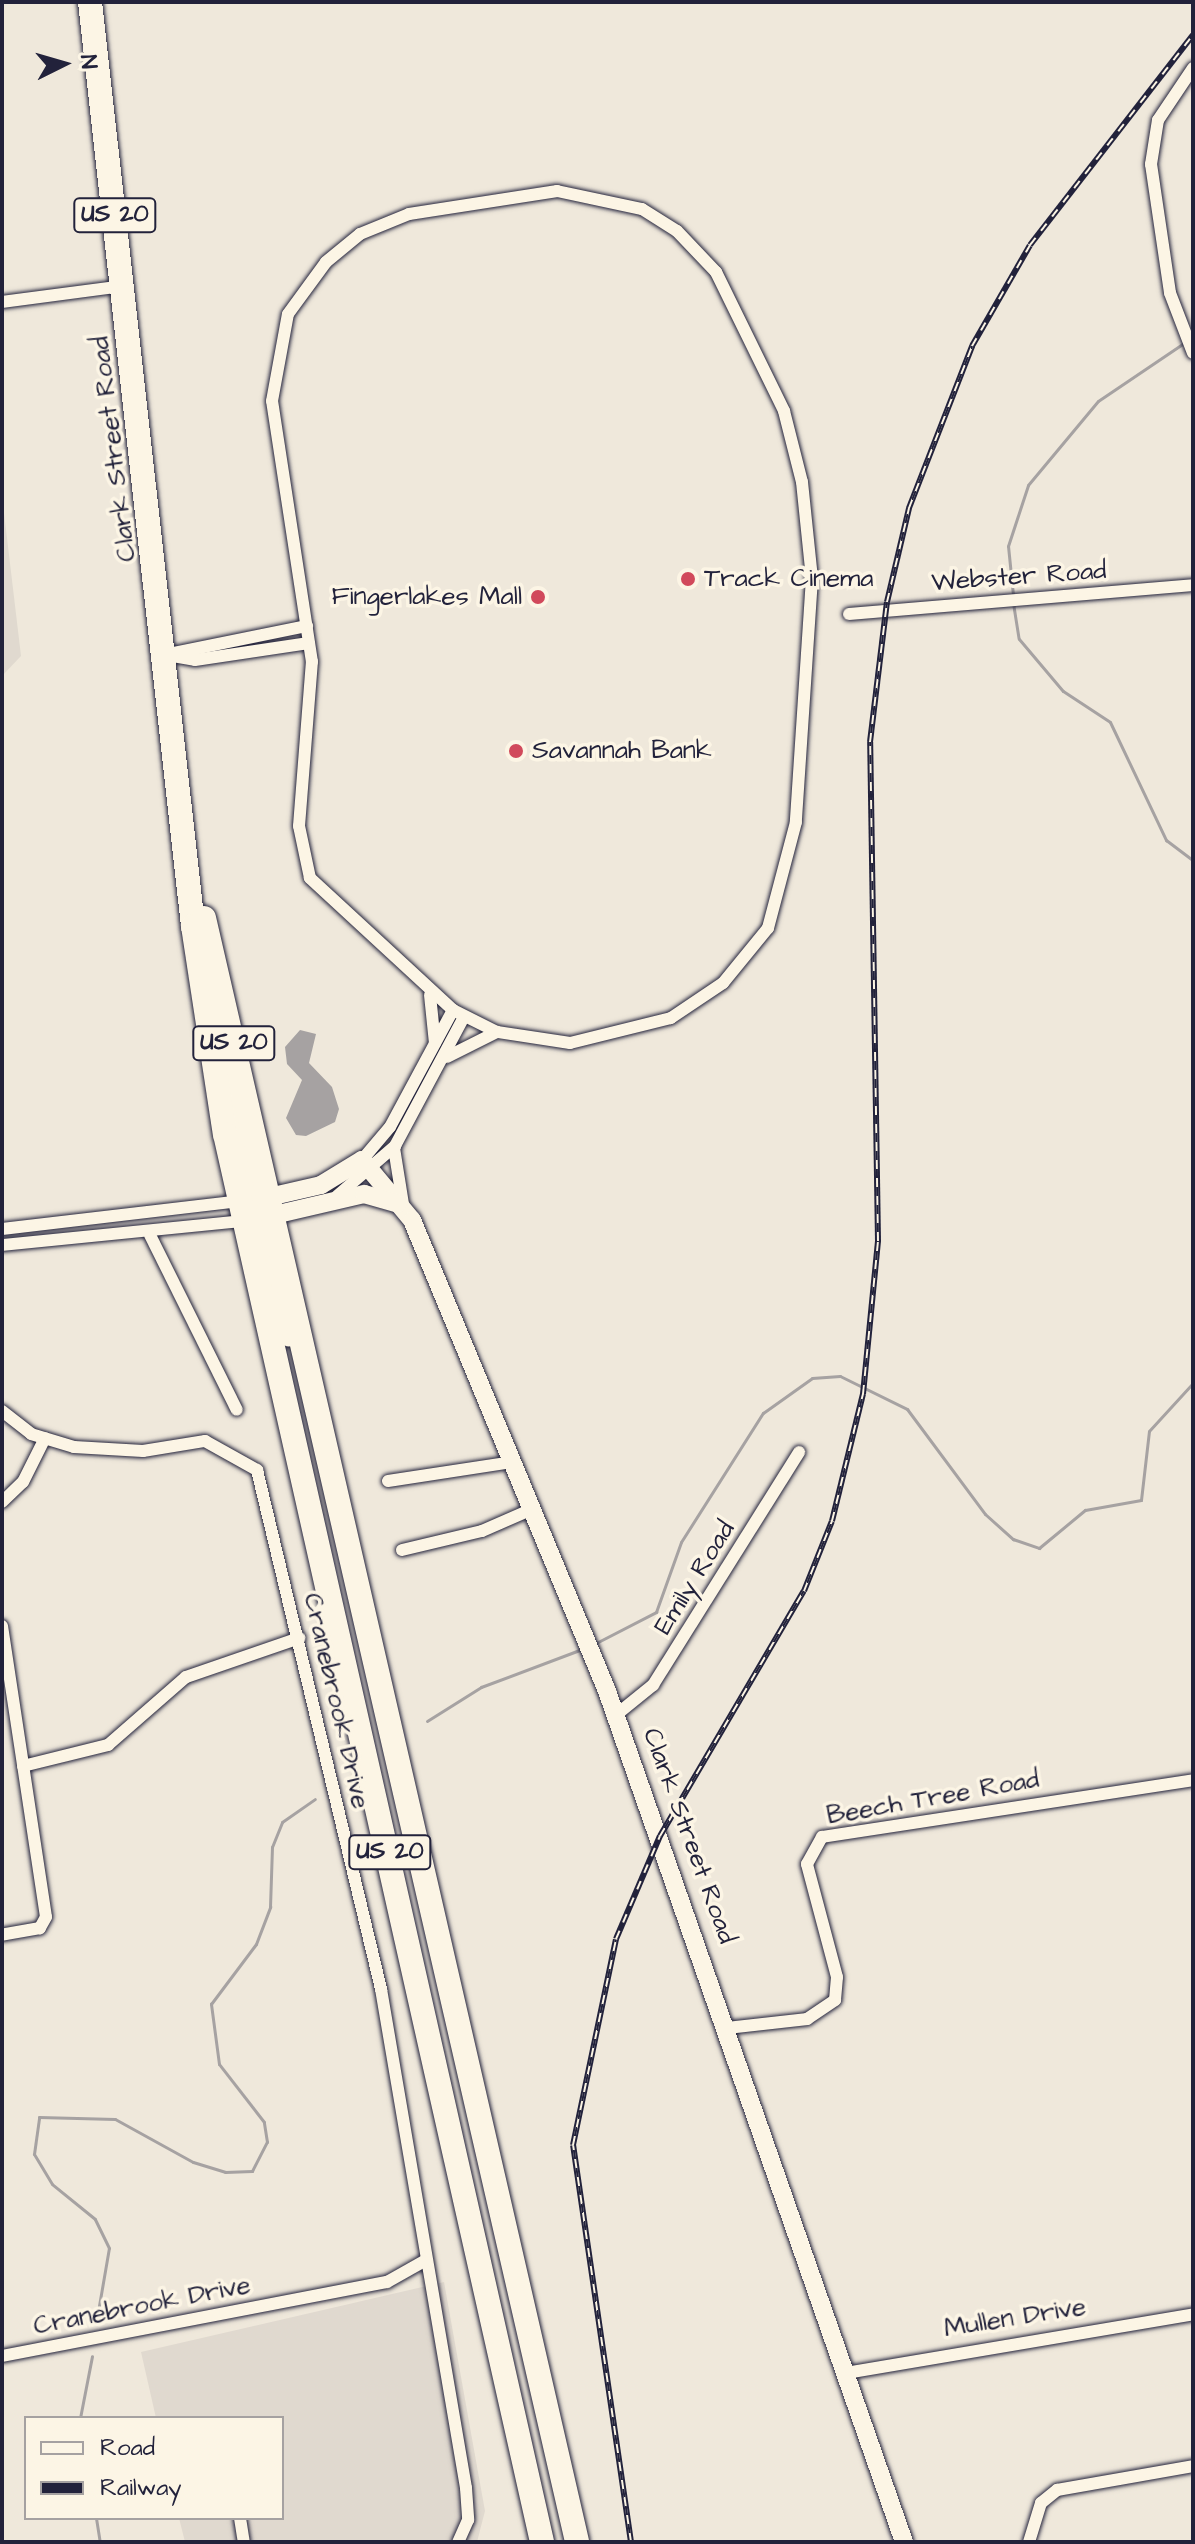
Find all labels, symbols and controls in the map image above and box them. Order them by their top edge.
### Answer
north arrow [24,24,104,104]
text: N [72,54,104,70]
road number: US 20 [73,195,157,235]
street label: Clark Street Road [85,335,143,563]
street label: Webster Road [931,555,1107,599]
place label: Track Cinema [704,563,873,595]
marker: Track Cinema [679,570,697,588]
place label: Fingerlakes Mall [332,581,522,613]
marker: Fingerlakes Mall [529,588,547,606]
place label: Savannah Bank [532,735,712,767]
marker: Savannah Bank [507,742,525,760]
road number: US 20 [192,1023,276,1063]
street label: Emily Road [648,1515,742,1641]
street label: Cranebrook Drive [296,1590,376,1812]
street label: Clark Street Road [636,1724,742,1948]
street label: Beech Tree Road [824,1764,1042,1832]
road number: US 20 [348,1832,432,1872]
street label: Cranebrook Drive [31,2270,253,2342]
street label: Mullen Drive [942,2291,1088,2345]
legend [24,2416,284,2520]
text: Road [100,2431,155,2465]
text: Railway [100,2471,182,2505]

